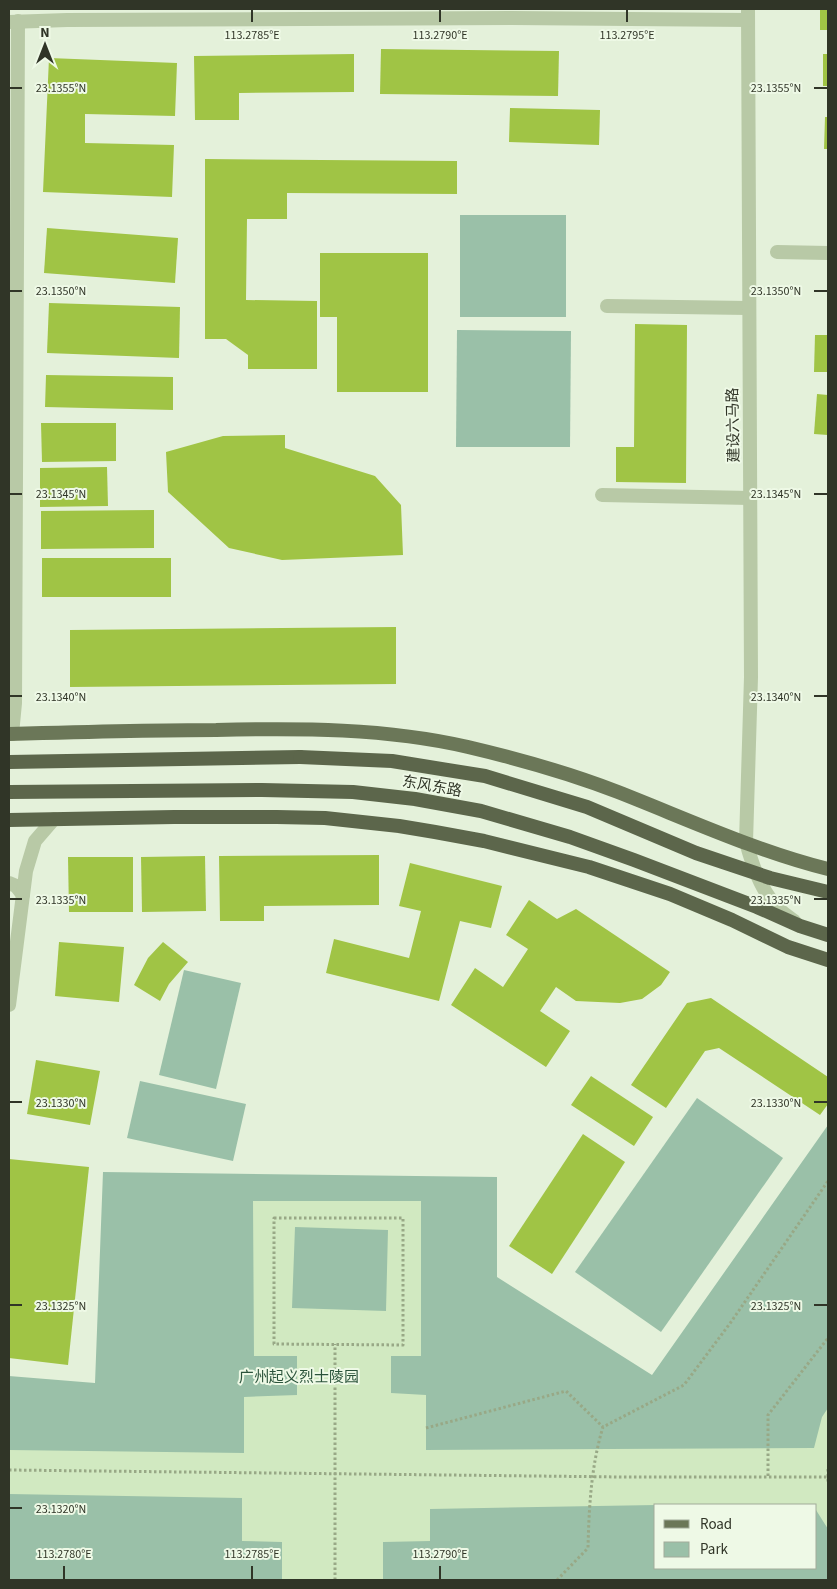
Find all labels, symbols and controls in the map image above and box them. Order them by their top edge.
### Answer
north arrow [20,20,70,70]
text: N [40,23,50,43]
text: 113.2785°E [224,27,280,44]
text: 113.2790°E [412,27,468,44]
text: 113.2795°E [599,27,655,44]
text: 23.1355°N [36,80,86,97]
text: 23.1355°N [751,80,801,97]
text: 23.1350°N [36,283,86,300]
text: 23.1350°N [751,283,801,300]
street label: 建设六马路 [722,387,745,463]
text: 23.1345°N [36,486,86,503]
text: 23.1345°N [751,486,801,503]
text: 23.1340°N [36,689,86,706]
text: 23.1340°N [751,689,801,706]
street label: 东风东路 [401,771,463,802]
text: 23.1335°N [36,892,86,909]
text: 23.1335°N [751,892,801,909]
text: 23.1330°N [36,1095,86,1112]
text: 23.1330°N [751,1095,801,1112]
text: 23.1325°N [36,1298,86,1315]
text: 23.1325°N [751,1298,801,1315]
park label: 广州起义烈士陵园 [239,1367,359,1388]
text: 23.1320°N [36,1501,86,1518]
legend [654,1504,817,1569]
text: Road [700,1514,732,1535]
text: Park [700,1539,729,1560]
text: 113.2780°E [36,1546,92,1563]
text: 113.2785°E [224,1546,280,1563]
text: 113.2790°E [412,1546,468,1563]

